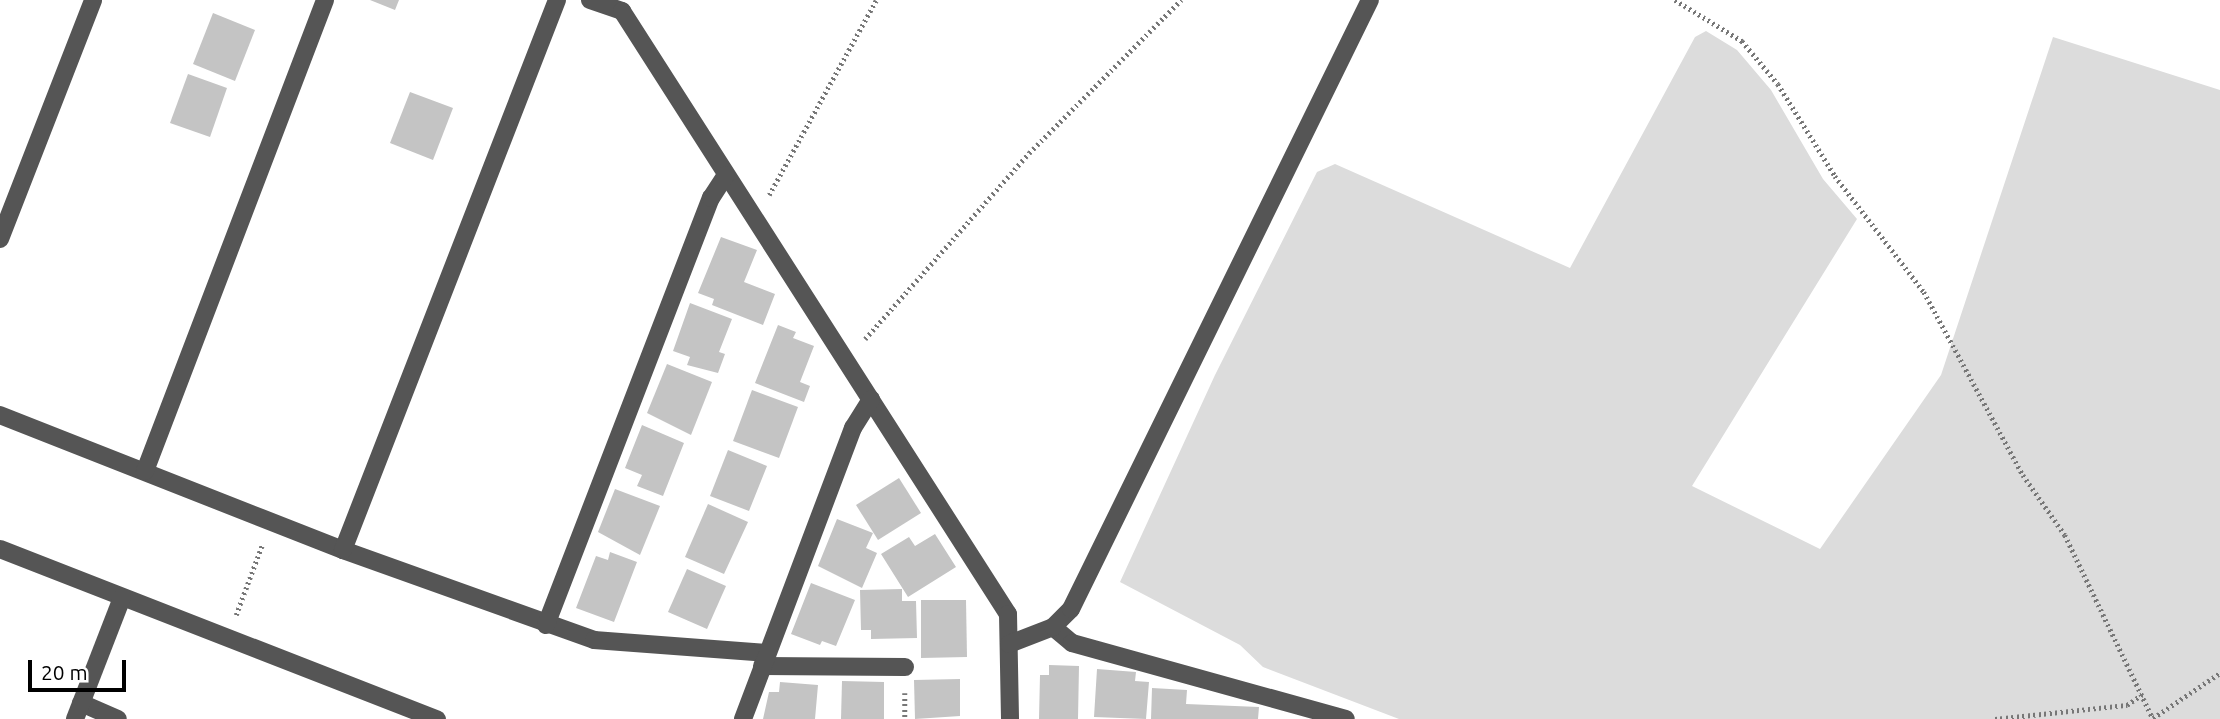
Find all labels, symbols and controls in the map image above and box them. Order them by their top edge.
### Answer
scale bar [32,646,130,690]
text: 20 m [41,660,88,684]

